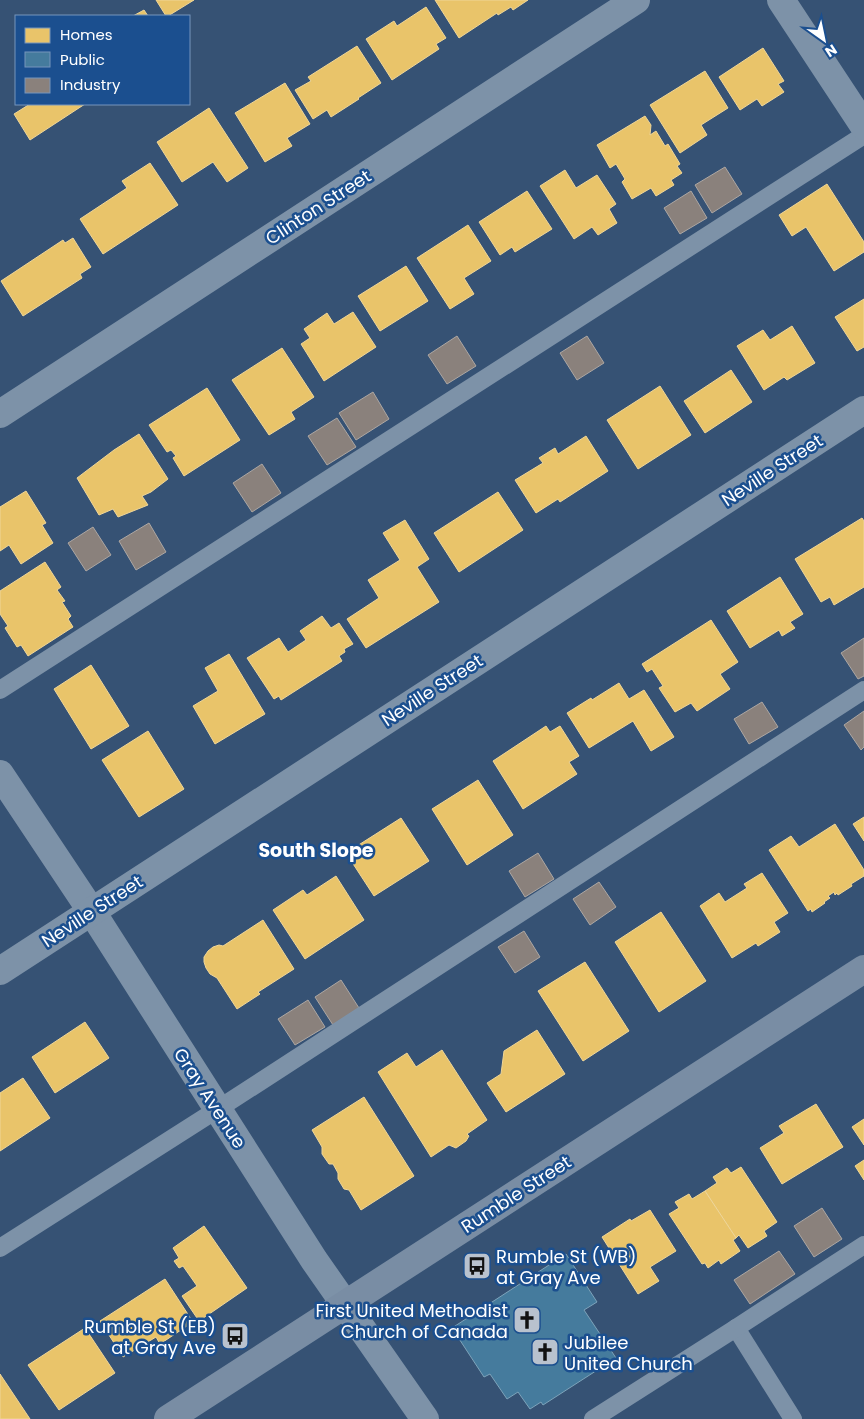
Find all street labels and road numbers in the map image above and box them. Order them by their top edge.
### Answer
street label: Clinton Street [260,163,376,251]
street label: Neville Street [717,428,827,512]
street label: Neville Street [377,648,487,732]
street label: Neville Street [37,869,147,953]
street label: Gray Avenue [168,1043,252,1153]
street label: Rumble Street [456,1149,576,1239]

